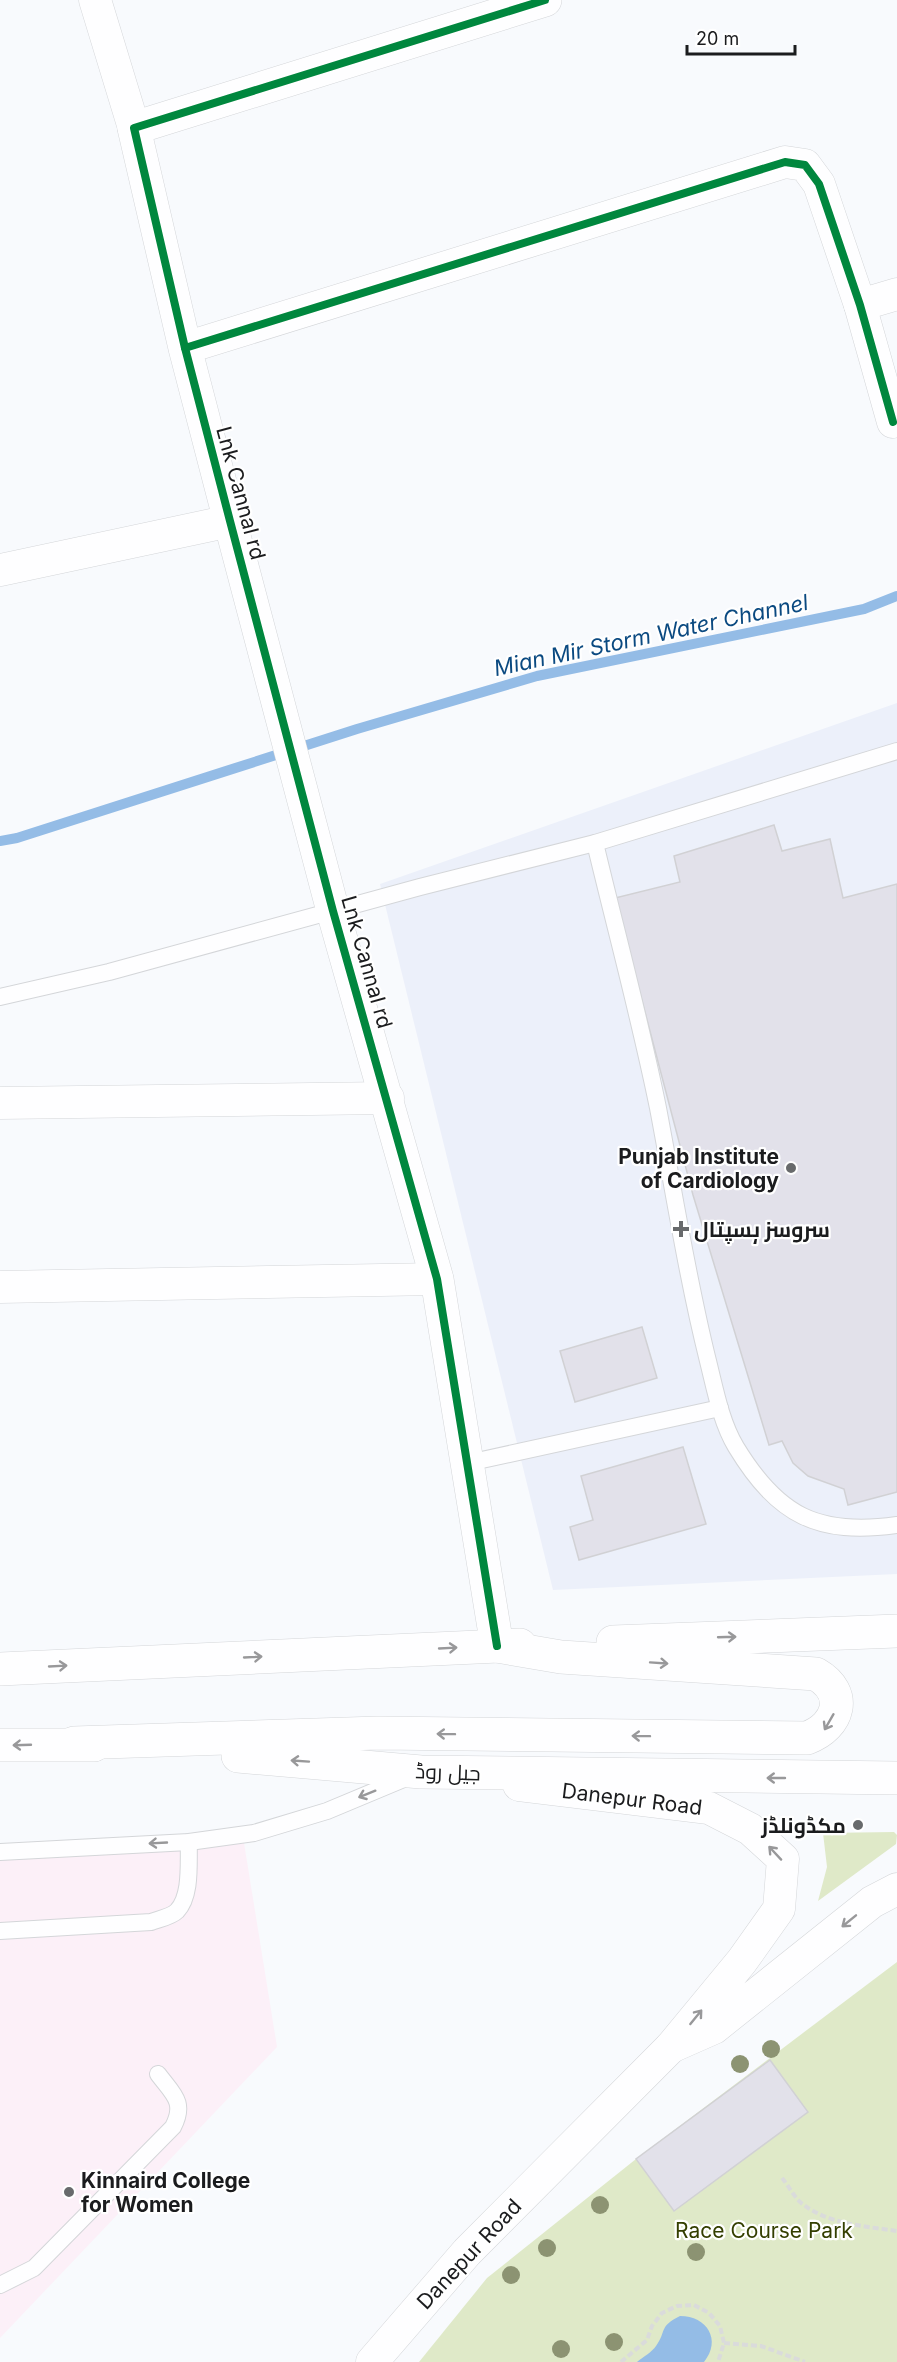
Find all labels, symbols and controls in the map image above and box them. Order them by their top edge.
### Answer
scale bar [687,18,795,56]
text: 20 m [696,28,739,49]
street label: Lnk Cannal rd [211,424,271,562]
water label: Mian Mir Storm Water Channel [491,589,811,681]
street label: Lnk Cannal rd [336,893,398,1031]
place label: Punjab Institute of Cardiology [618,1144,779,1193]
marker: Punjab Institute of Cardiology [784,1161,798,1175]
place label: سروسز ہسپتال [694,1217,830,1245]
marker: سروسز ہسپتال [672,1220,690,1238]
one-way arrow [716,1632,736,1643]
one-way arrow [438,1643,458,1654]
one-way arrow [243,1652,263,1663]
one-way arrow [649,1658,669,1669]
one-way arrow [48,1661,68,1672]
one-way arrow [823,1713,835,1730]
one-way arrow [437,1728,457,1740]
one-way arrow [632,1730,652,1742]
one-way arrow [12,1739,32,1750]
one-way arrow [291,1755,311,1766]
street label: جیل روڈ [415,1758,481,1787]
one-way arrow [766,1772,786,1784]
street label: Danepur Road [560,1778,704,1820]
one-way arrow [358,1789,377,1800]
place label: مکڈونلڈز [760,1813,846,1839]
marker: مکڈونلڈز [851,1818,865,1832]
one-way arrow [149,1838,169,1849]
one-way arrow [768,1846,782,1861]
one-way arrow [841,1914,857,1927]
one-way arrow [690,2009,703,2025]
place label: Kinnaird College for Women [81,2168,250,2217]
marker: Kinnaird College for Women [62,2185,76,2199]
street label: Danepur Road [412,2194,526,2314]
park label: Race Course Park [675,2218,853,2243]

